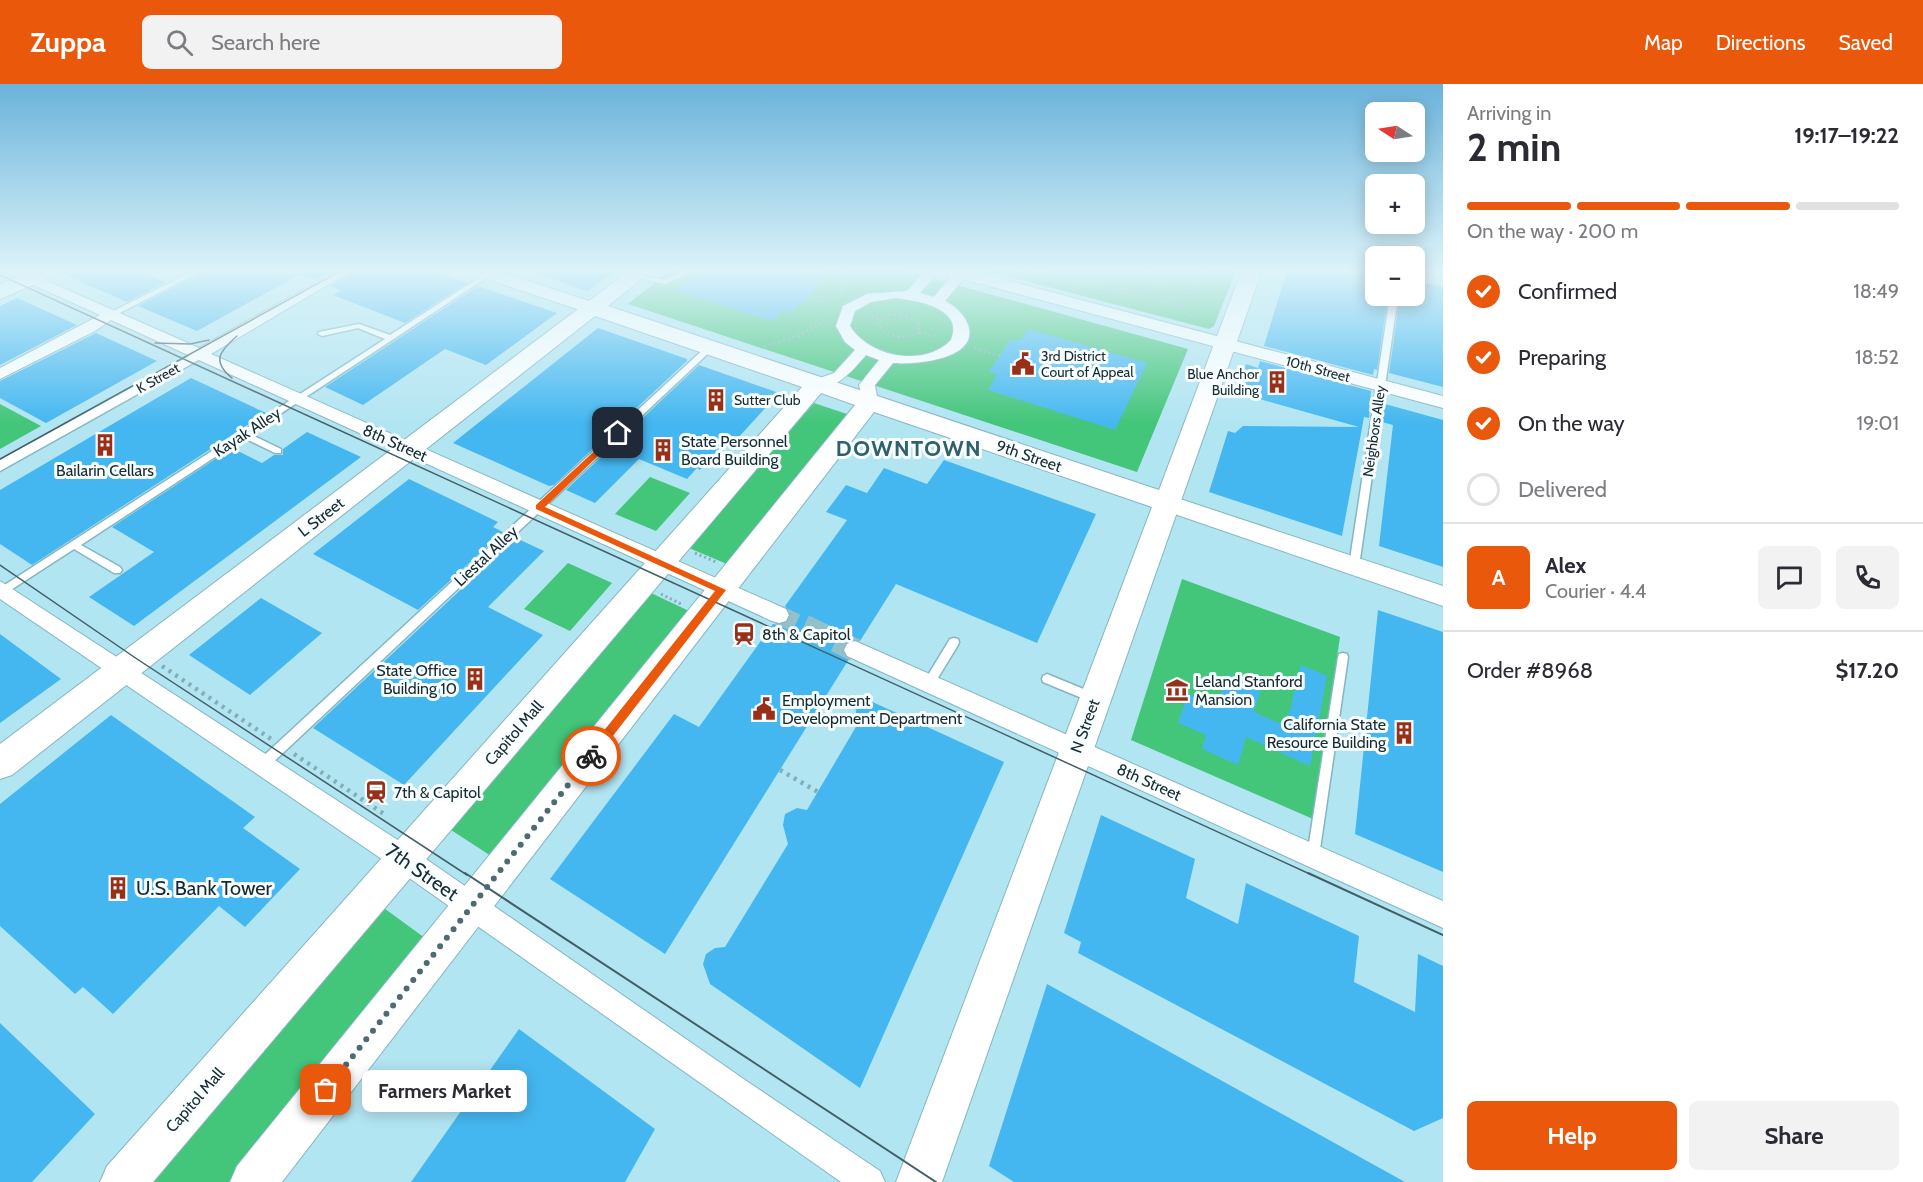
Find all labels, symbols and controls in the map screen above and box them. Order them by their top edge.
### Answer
search box [142,15,562,69]
text: Zuppa [30,25,106,59]
icon: search [163,26,196,59]
text: Search here [211,29,320,56]
text: Map [1644,30,1683,55]
text: Directions [1716,30,1805,55]
text: Saved [1838,30,1893,55]
text: Arriving in [1467,101,1551,125]
north arrow [1365,102,1425,162]
map controls [1365,102,1425,306]
text: 19:17–19:22 [1794,122,1899,149]
text: 2 min [1467,123,1561,171]
button: + [1365,174,1425,234]
text: On the way · 200 m [1467,219,1638,243]
button: − [1365,246,1425,306]
icon: check [1467,275,1500,308]
text: Confirmed [1518,278,1617,305]
text: 18:49 [1853,279,1899,303]
icon: check [1467,341,1500,374]
text: Preparing [1518,344,1606,371]
text: 18:52 [1855,345,1899,369]
place label: 3rd District Court of Appeal [1041,347,1134,381]
public building icon: 3rd District Court of Appeal [1010,351,1036,377]
street label: 10th Street [1284,352,1352,386]
street label: K Street [133,359,183,397]
place label: Blue Anchor Building [1187,365,1260,399]
building icon: Blue Anchor Building [1264,369,1290,395]
street label: Neighbors Alley [1359,384,1389,478]
building icon: Sutter Club [703,387,729,413]
place label: Sutter Club [734,391,801,409]
street label: Kayak Alley [210,403,284,461]
pin [592,407,643,458]
icon: check [1467,407,1500,440]
text: On the way [1518,410,1625,437]
text: 19:01 [1856,411,1899,435]
icon: home [601,416,634,449]
street label: 8th Street [360,420,431,466]
building icon: Bailarin Cellars [92,432,118,458]
place label: State Personnel Board Building [681,432,788,469]
district label: DOWNTOWN [836,435,982,462]
street label: 9th Street [994,436,1065,476]
building icon: State Personnel Board Building [650,437,676,463]
place label: Bailarin Cellars [56,461,154,480]
text: Delivered [1518,476,1607,503]
street label: L Street [294,493,348,541]
street label: Liestal Alley [450,522,522,590]
button: chat [1758,546,1821,609]
button: phone [1836,546,1899,609]
text: Alex [1545,552,1586,579]
text: A [1492,564,1505,591]
text: Courier · 4.4 [1545,579,1646,603]
station icon: 8th & Capitol [731,621,757,647]
place label: 8th & Capitol [762,625,851,644]
text: Order #8968 [1467,657,1593,684]
text: $17.20 [1836,657,1899,684]
place label: State Office Building 10 [376,661,457,698]
building icon: State Office Building 10 [462,666,488,692]
place label: Leland Stanford Mansion [1195,672,1303,709]
museum icon: Leland Stanford Mansion [1164,677,1190,703]
place label: Employment Development Department [782,691,963,728]
public building icon: Employment Development Department [751,696,777,722]
street label: N Street [1066,696,1104,756]
street label: Capitol Mall [481,697,547,769]
place label: California State Resource Building [1267,715,1387,752]
building icon: California State Resource Building [1391,720,1417,746]
courier [561,726,621,786]
icon: bike [575,740,608,773]
street label: 8th Street [1114,759,1185,805]
station icon: 7th & Capitol [363,779,389,805]
place label: 7th & Capitol [394,783,481,802]
street label: 7th Street [381,838,463,906]
building icon: U.S. Bank Tower [105,875,131,901]
place label: U.S. Bank Tower [136,876,273,900]
street label: Capitol Mall [162,1064,228,1136]
pin [300,1064,351,1115]
callout: Farmers Market [362,1069,527,1111]
icon: bag [309,1073,342,1106]
text: Farmers Market [378,1079,511,1103]
button: Help [1467,1101,1677,1170]
button: Share [1689,1101,1899,1170]

